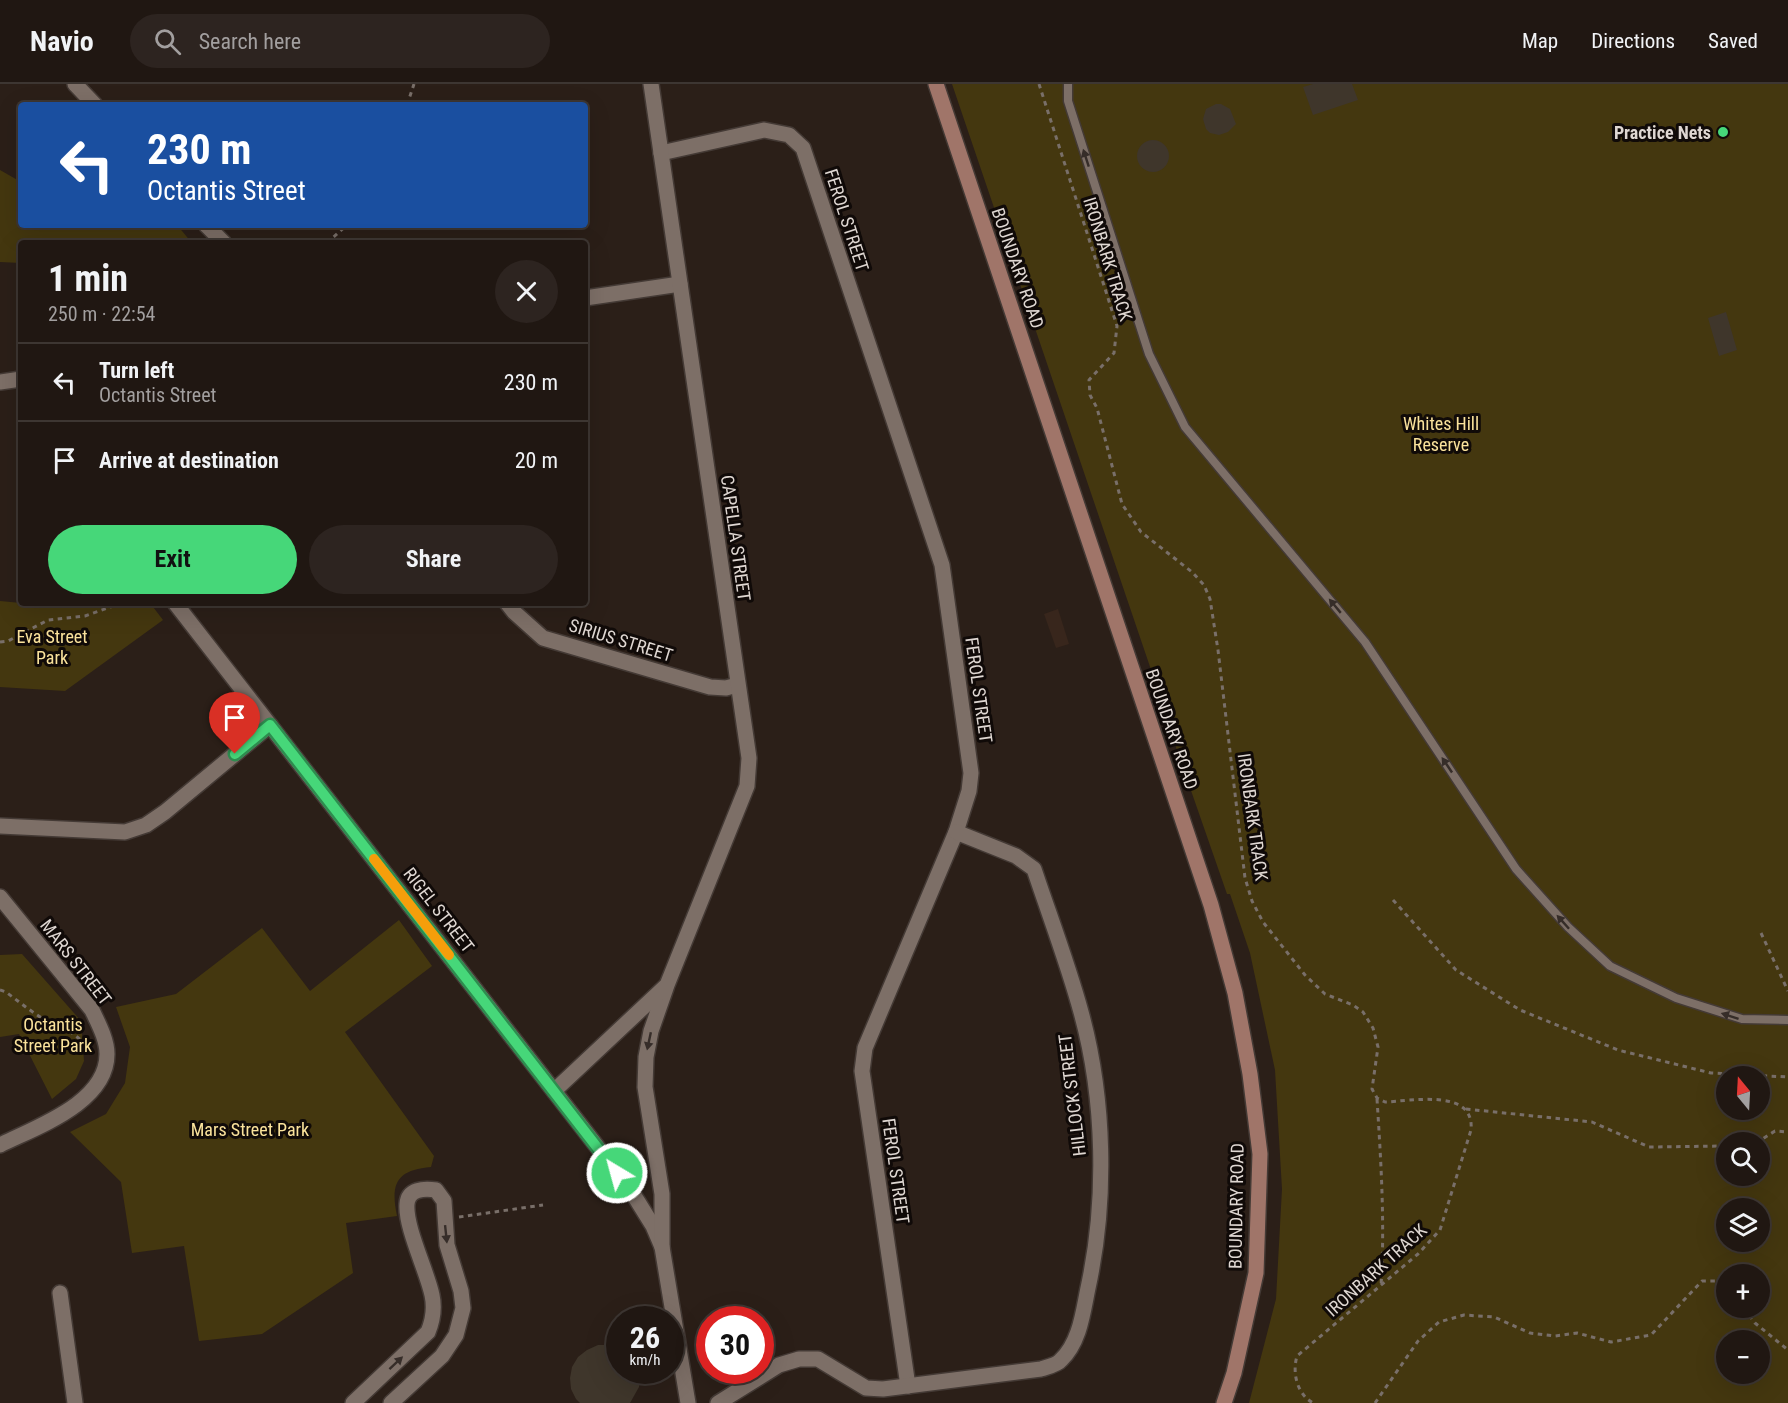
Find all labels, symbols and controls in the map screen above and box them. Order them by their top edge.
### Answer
search box [130,14,550,68]
text: Navio [30,25,94,58]
icon: search [151,25,184,58]
text: Search here [199,29,301,54]
text: Map [1522,29,1558,53]
text: Directions [1591,29,1675,53]
text: Saved [1708,29,1758,53]
place label: Practice Nets [1614,122,1711,143]
text: 230 m [147,125,252,174]
marker: Practice Nets [1716,125,1730,139]
icon: left [48,126,126,204]
one-way arrow [1081,149,1090,167]
street label: FEROL STREET [821,166,873,274]
text: Octantis Street [147,175,306,207]
street label: IRONBARK TRACK [1079,194,1137,324]
street label: BOUNDARY ROAD [988,205,1048,331]
text: 1 min [48,258,128,300]
button: close [495,260,558,323]
text: 250 m · 22:54 [48,302,155,326]
text: Turn left [99,358,174,383]
icon: left [48,366,81,399]
text: 230 m [504,370,558,395]
text: Octantis Street [99,383,217,407]
park label: Whites Hill Reserve [1403,413,1479,455]
icon: arrive [48,444,81,477]
text: Arrive at destination [99,448,279,473]
text: 20 m [515,448,558,473]
street label: CAPELLA STREET [717,474,755,602]
button: Exit [48,525,297,594]
button: Share [309,525,558,594]
one-way arrow [1329,599,1342,614]
street label: SIRIUS STREET [567,614,675,666]
park label: Eva Street Park [16,626,88,668]
street label: FEROL STREET [961,636,997,744]
street label: BOUNDARY ROAD [1142,666,1202,792]
pin [209,692,260,754]
icon: arrive [218,701,251,734]
street label: IRONBARK TRACK [1234,752,1272,882]
one-way arrow [1441,758,1453,774]
street label: RIGEL STREET [399,863,479,957]
one-way arrow [1556,914,1570,929]
street label: MARS STREET [36,915,116,1009]
one-way arrow [1721,1010,1739,1020]
park label: Octantis Street Park [14,1014,92,1056]
one-way arrow [644,1031,653,1050]
street label: HILLOCK STREET [1054,1033,1090,1157]
north arrow [1716,1066,1770,1120]
map controls [1716,1066,1770,1384]
street label: FEROL STREET [878,1117,914,1225]
park label: Mars Street Park [191,1119,309,1140]
button: search [1716,1132,1770,1186]
position arrow [585,1141,649,1205]
street label: BOUNDARY ROAD [1224,1143,1248,1269]
button: layers [1716,1198,1770,1252]
street label: IRONBARK TRACK [1321,1219,1431,1321]
one-way arrow [441,1224,451,1243]
button: + [1716,1264,1770,1318]
speed limit sign: 30 [696,1306,774,1384]
text: 26 [630,1320,660,1355]
button: − [1716,1330,1770,1384]
text: km/h [630,1351,660,1369]
one-way arrow [388,1356,403,1370]

